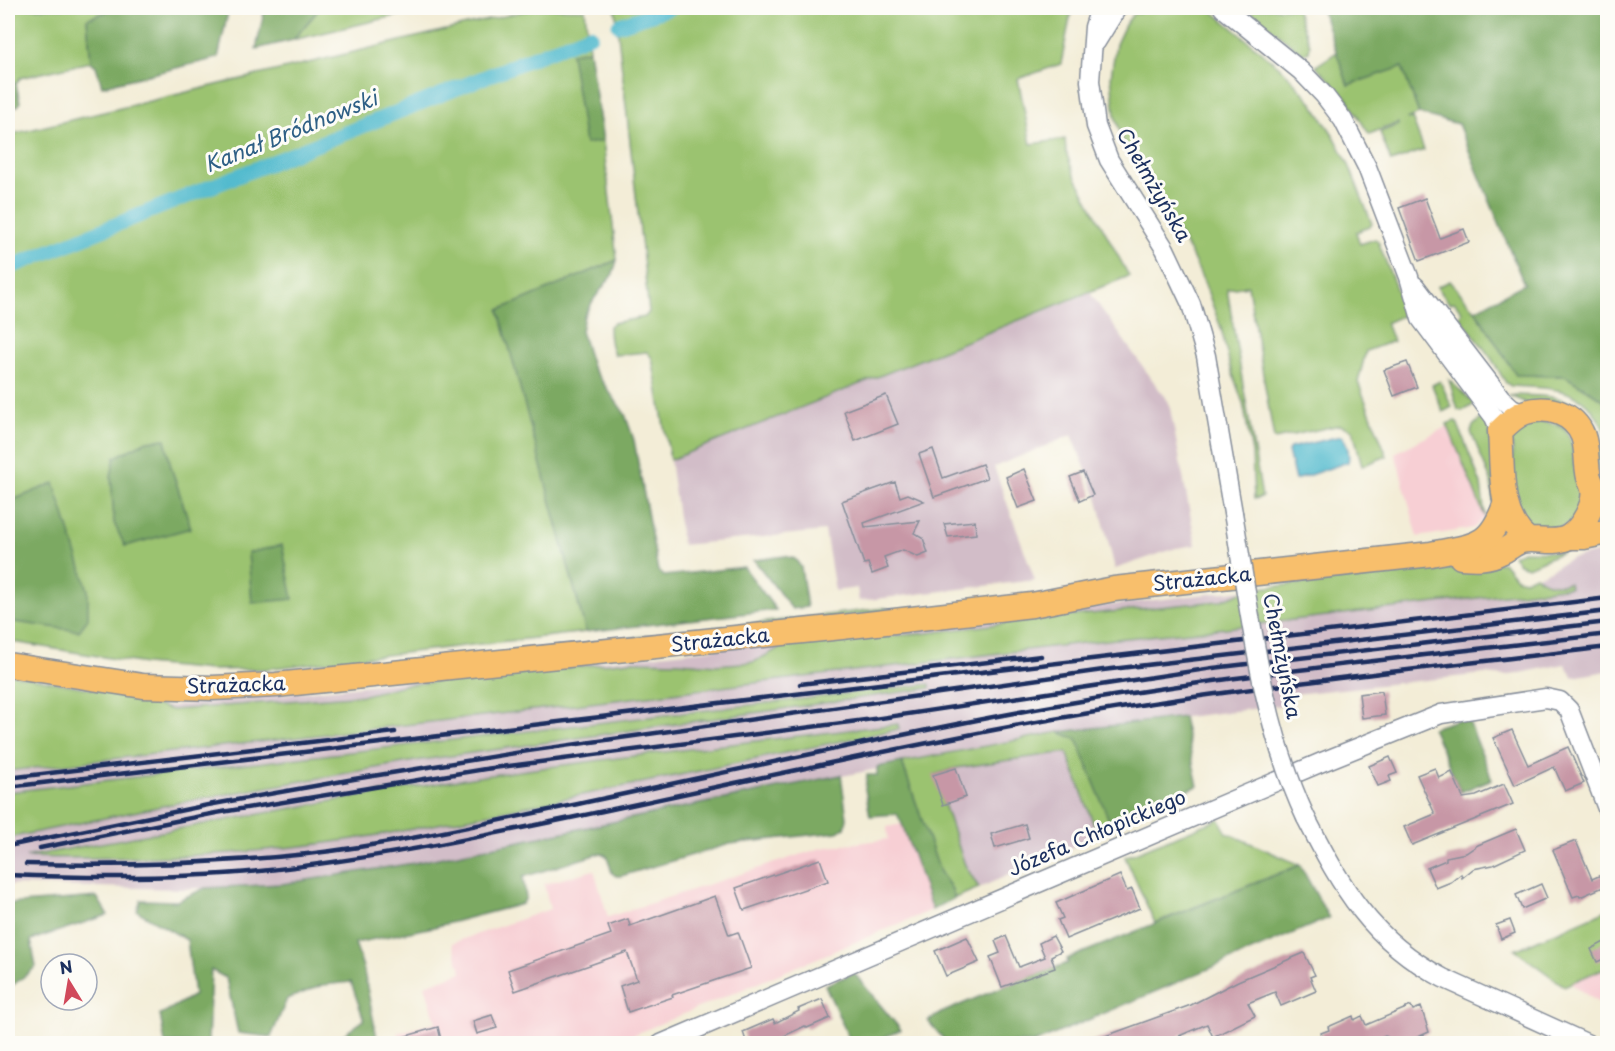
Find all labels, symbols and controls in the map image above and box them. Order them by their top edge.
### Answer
water label: Kanał Bródnowski [199,80,385,179]
street label: Chełmżyńska [1110,122,1200,248]
street label: Strażacka [1151,558,1253,598]
street label: Chełmżyńska [1256,590,1310,722]
street label: Strażacka [669,619,771,659]
street label: Strażacka [186,667,287,701]
street label: Józefa Chłopickiego [1003,781,1190,883]
north arrow [39,952,99,1012]
text: N [57,953,74,979]

